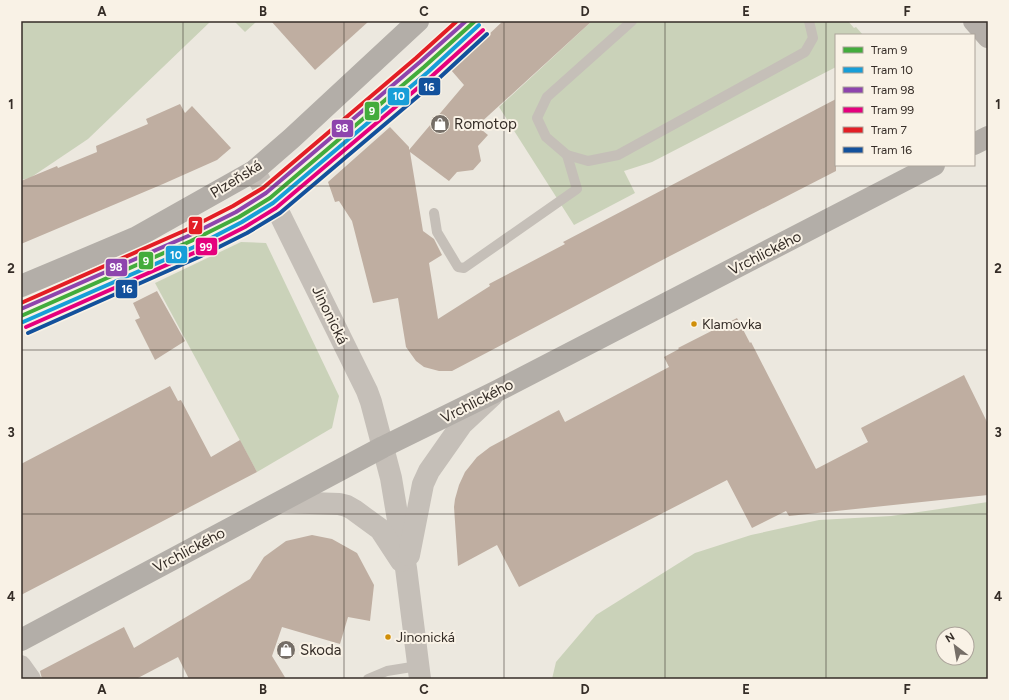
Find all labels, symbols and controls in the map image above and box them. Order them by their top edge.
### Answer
text: A [97,4,107,19]
text: B [259,4,267,19]
text: C [419,4,429,19]
text: D [580,4,590,19]
text: E [742,4,750,19]
text: F [903,4,911,19]
legend [835,34,975,166]
text: Tram 9 [871,43,907,57]
text: Tram 10 [871,63,913,77]
line badge: 16 [418,77,441,96]
text: 16 [423,81,435,94]
text: Tram 98 [871,83,915,97]
line badge: 10 [387,87,410,106]
text: 10 [393,90,405,103]
text: 1 [8,97,14,112]
text: 1 [995,97,1001,112]
line badge: 9 [364,101,380,121]
text: Tram 99 [871,103,914,117]
text: 9 [369,105,375,118]
shop icon: Romotop [429,113,451,135]
place label: Romotop [454,115,517,133]
line badge: 98 [331,119,354,138]
text: 98 [335,122,349,135]
text: Tram 7 [871,123,907,137]
text: Tram 16 [871,143,912,157]
street label: Plzeňská [207,156,265,202]
line badge: 7 [188,216,203,235]
text: 7 [192,219,198,232]
street label: Vrchlického [726,227,805,279]
line badge: 99 [195,237,218,256]
text: 99 [200,241,212,254]
line badge: 10 [165,245,188,264]
text: 10 [170,249,182,262]
line badge: 9 [138,251,154,270]
text: 9 [143,255,149,268]
line badge: 98 [105,258,128,277]
text: 2 [7,261,15,276]
text: 98 [109,261,123,274]
text: 2 [994,261,1002,276]
line badge: 16 [115,279,138,299]
text: 16 [121,283,133,296]
street label: Jinonická [308,283,352,347]
place label: Klamovka [702,316,762,333]
marker: Klamovka [689,319,699,329]
street label: Vrchlického [438,375,517,427]
text: 3 [7,425,15,440]
text: 3 [994,425,1002,440]
street label: Vrchlického [150,523,228,577]
text: 4 [7,589,15,604]
text: 4 [994,589,1002,604]
north arrow [935,626,975,666]
place label: Jinonická [396,629,455,646]
text: N [943,630,957,646]
marker: Jinonická [383,632,393,642]
shop icon: Skoda [275,639,297,661]
place label: Skoda [300,641,341,659]
text: A [97,682,107,697]
text: B [259,682,267,697]
text: C [419,682,429,697]
text: D [580,682,590,697]
text: E [742,682,750,697]
text: F [903,682,911,697]

